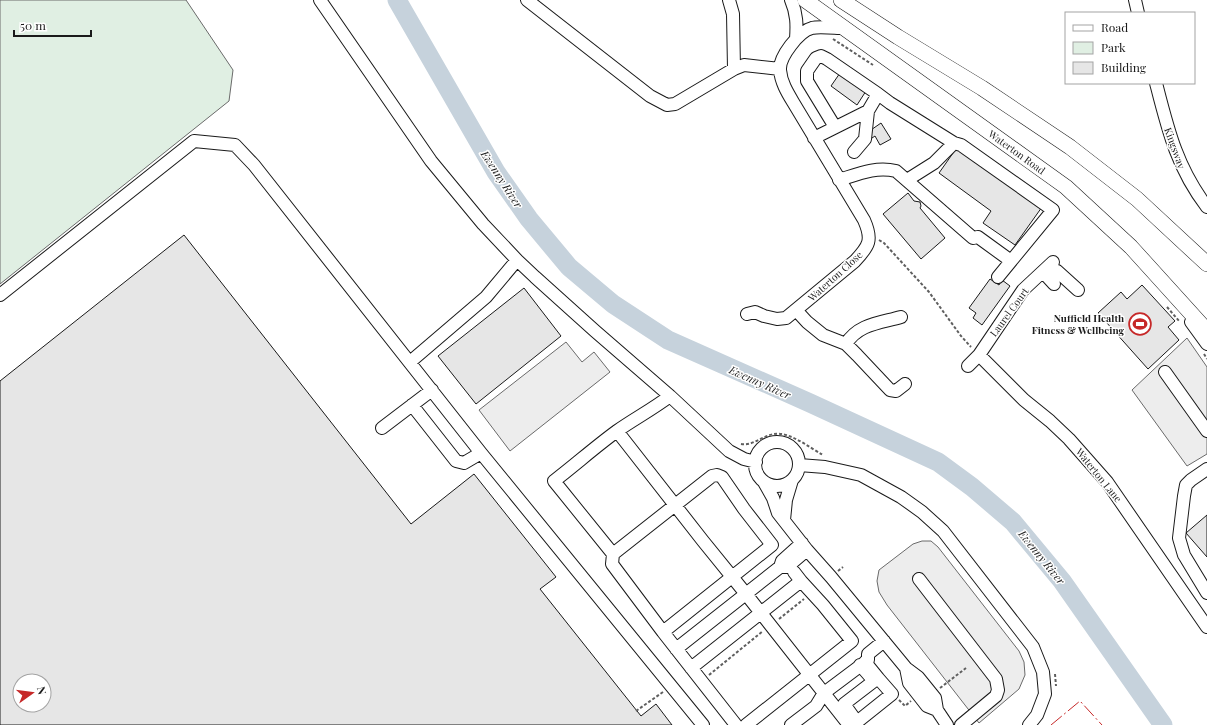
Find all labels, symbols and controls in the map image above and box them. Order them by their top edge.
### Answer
scale bar [14,12,91,38]
legend [1065,12,1195,84]
text: 50 m [20,17,46,33]
text: Road [1101,19,1128,35]
text: Park [1101,39,1126,55]
text: Building [1101,59,1147,75]
street label: Waterton Road [985,126,1048,177]
street label: Kingsway [1161,126,1189,170]
water label: Ewenny River [477,147,526,211]
street label: Waterton Close [804,248,865,305]
street label: Laurel Court [986,284,1032,339]
place label: Nuffield Health Fitness & Wellbeing [1032,311,1124,337]
sports icon: Nuffield Health Fitness & Wellbeing [1127,311,1153,337]
water label: Ewenny River [726,361,793,402]
street label: Waterton Lane [1072,444,1125,505]
water label: Ewenny River [1015,526,1069,587]
north arrow [12,673,52,713]
text: N [34,685,50,696]

